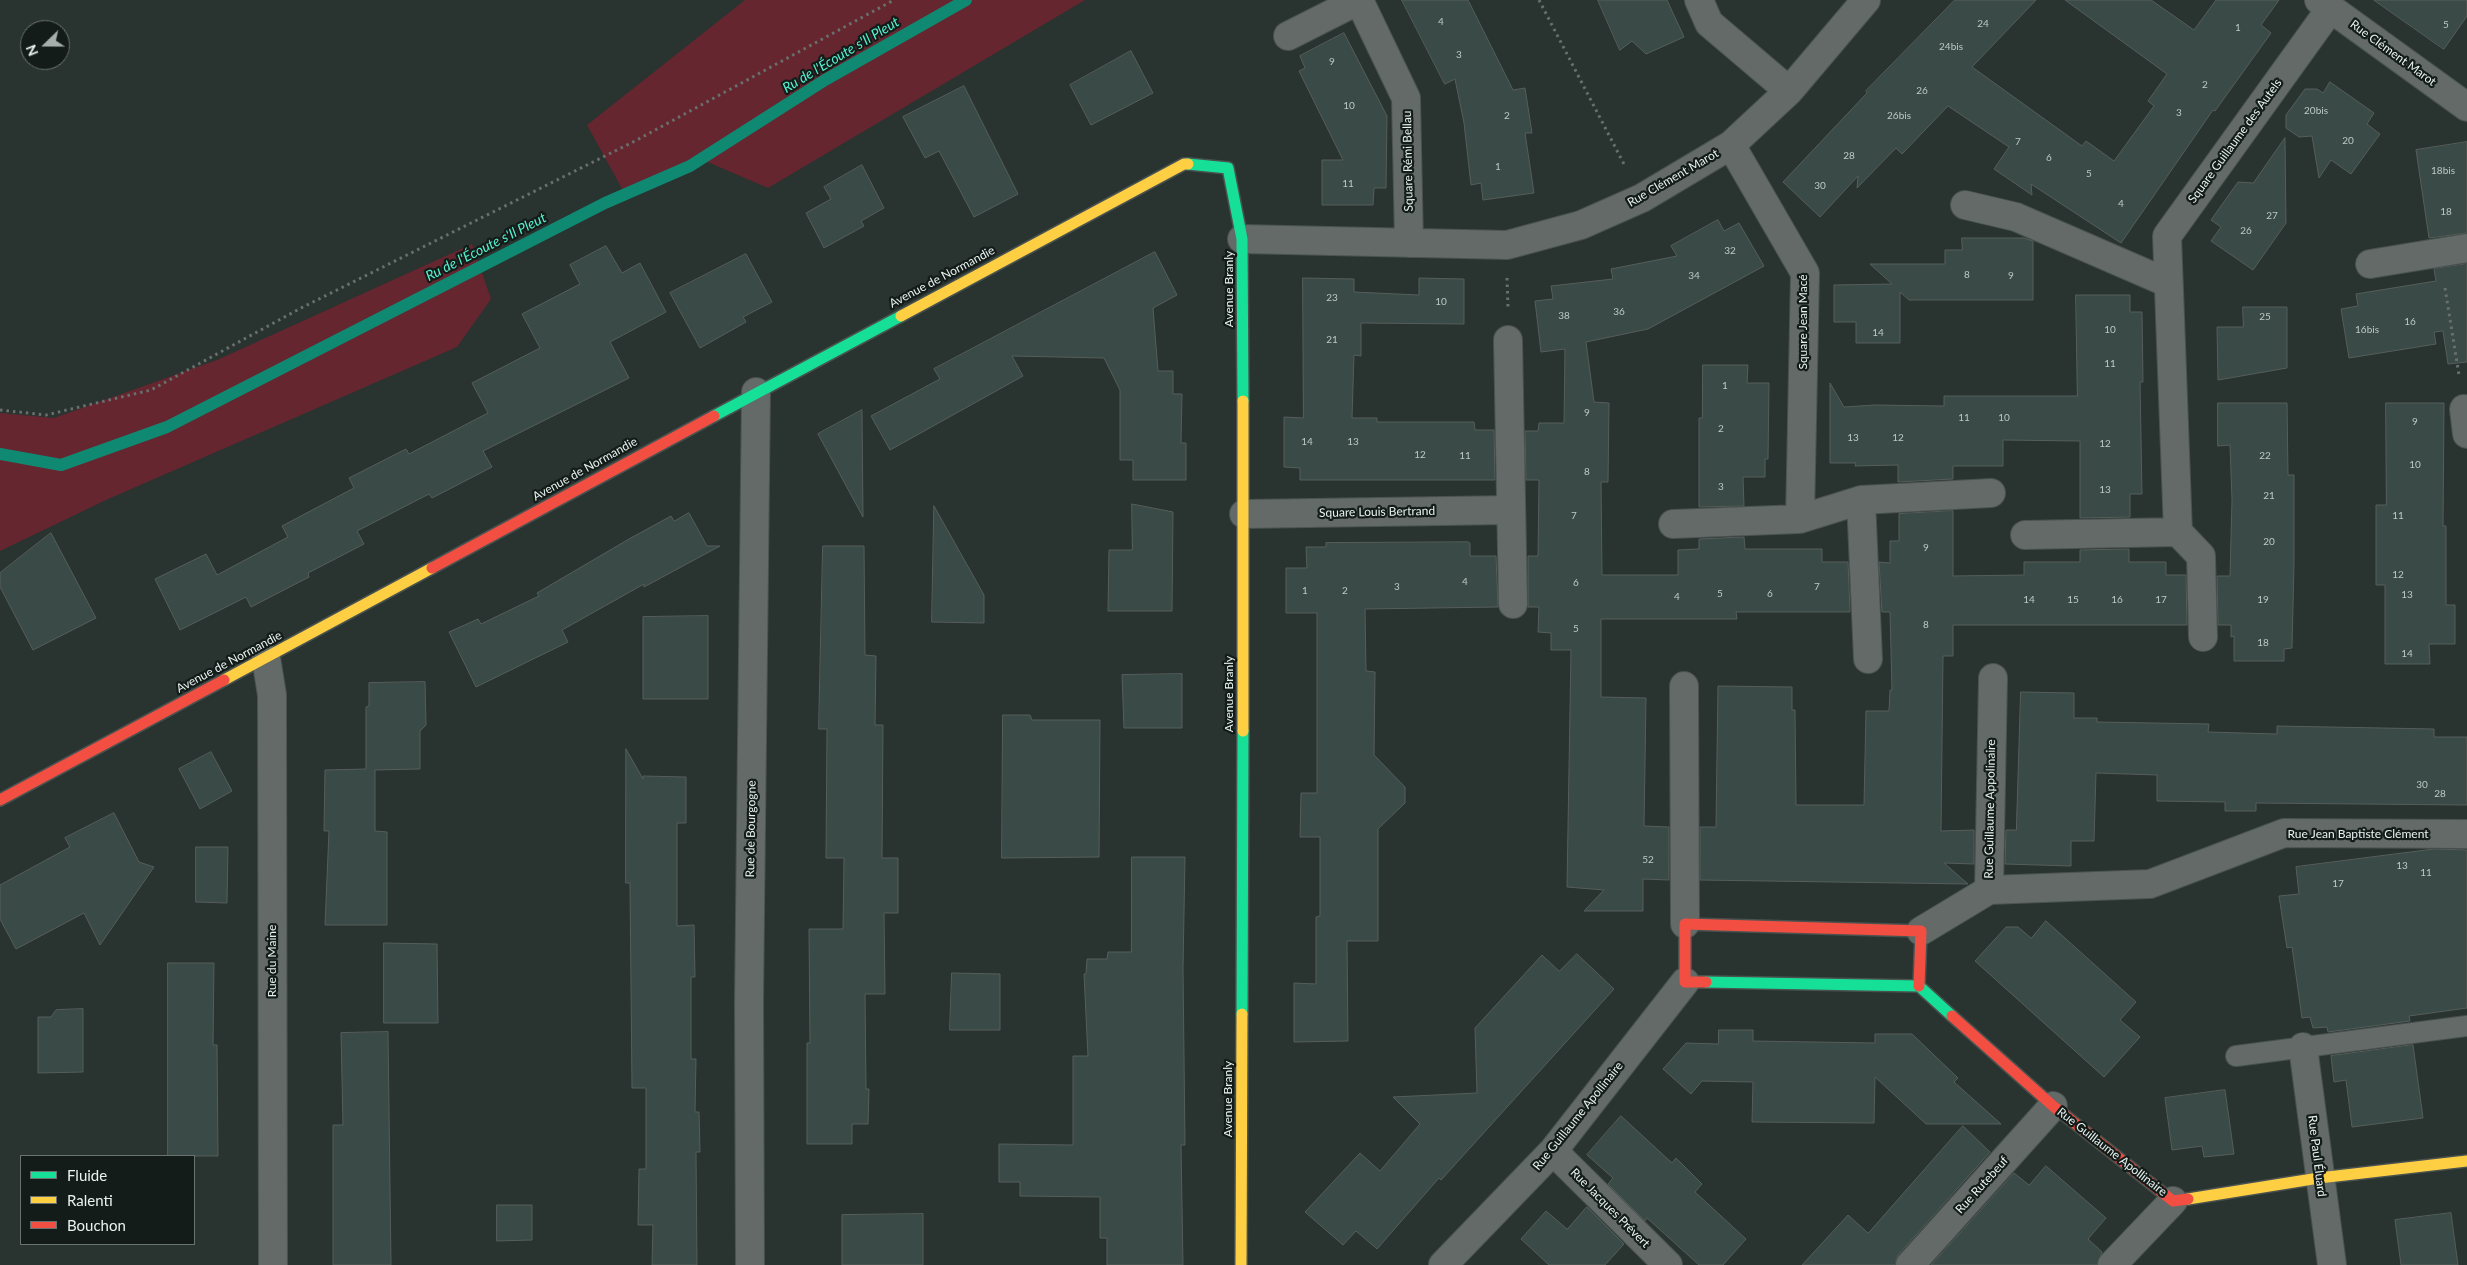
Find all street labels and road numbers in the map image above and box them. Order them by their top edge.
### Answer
street label: Rue Clément Marot [2347,17,2439,89]
street label: Square Guillaume des Autels [2185,76,2285,206]
street label: Square Rémi Bellau [1400,110,1416,212]
street label: Rue Clément Marot [1625,146,1721,210]
street label: Avenue de Normandie [887,243,997,311]
street label: Avenue Branly [1222,251,1236,327]
street label: Square Jean Macé [1796,274,1810,370]
street label: Avenue de Normandie [530,434,640,504]
street label: Square Louis Bertrand [1319,504,1435,520]
street label: Avenue de Normandie [174,628,284,696]
street label: Avenue Branly [1222,656,1236,732]
street label: Rue Guillaume Appolinaire [1982,739,1998,879]
street label: Rue de Bourgogne [743,780,759,878]
street label: Rue Jean Baptiste Clément [2287,827,2429,841]
street label: Rue du Maine [265,925,279,997]
street label: Rue Guillaume Apollinaire [1530,1059,1626,1173]
street label: Avenue Branly [1221,1061,1235,1137]
street label: Rue Guillaume Apollinaire [2054,1105,2170,1199]
street label: Rue Paul Éluard [2305,1114,2329,1198]
street label: Rue Rutebeuf [1953,1153,2011,1217]
street label: Rue Jacques Prévert [1567,1165,1653,1251]

